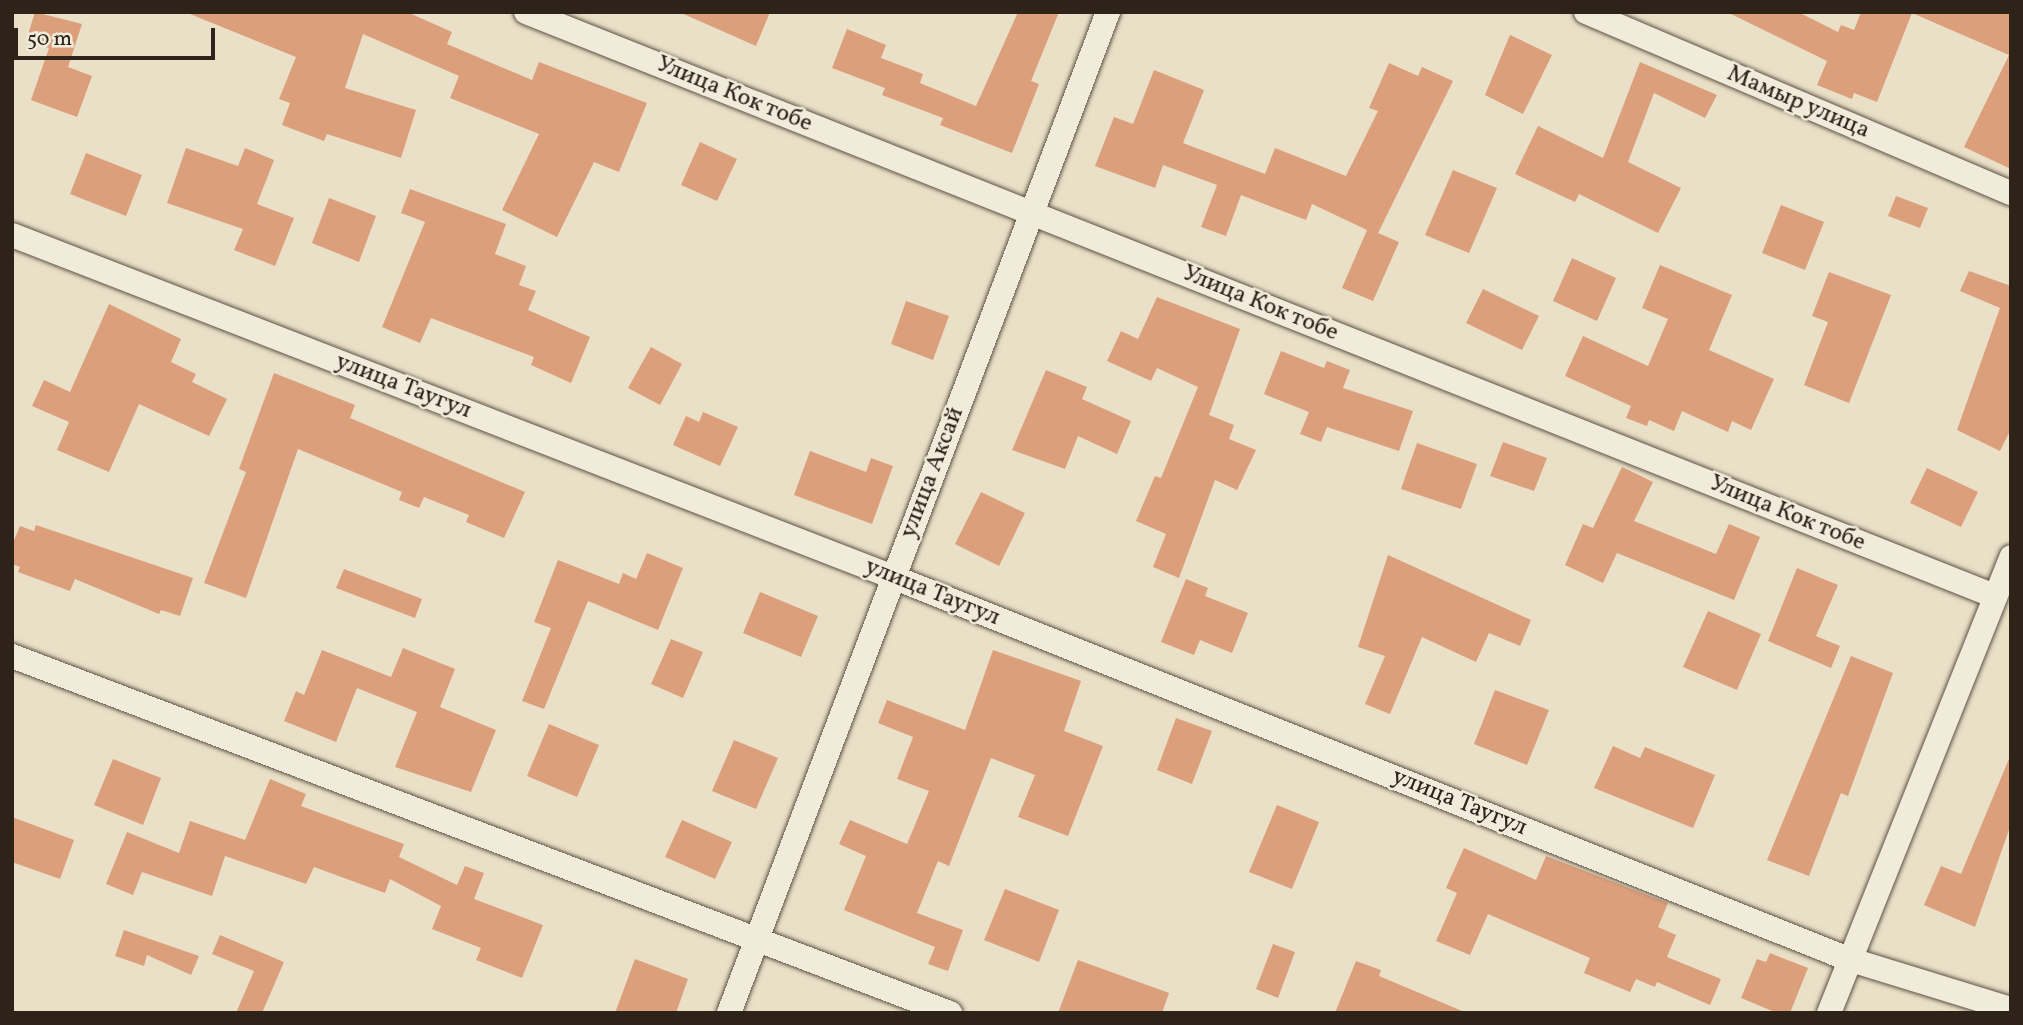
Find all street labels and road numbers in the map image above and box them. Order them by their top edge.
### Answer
street label: Улица Кок тобе [652,51,816,139]
street label: Мамыр улица [1722,60,1874,146]
street label: Улица Кок тобе [1178,260,1342,348]
street label: улица Таугул [331,348,475,426]
street label: улица Аксай [895,403,971,543]
street label: Улица Кок тобе [1705,470,1869,558]
street label: улица Таугул [860,553,1004,633]
street label: улица Таугул [1387,763,1531,843]

